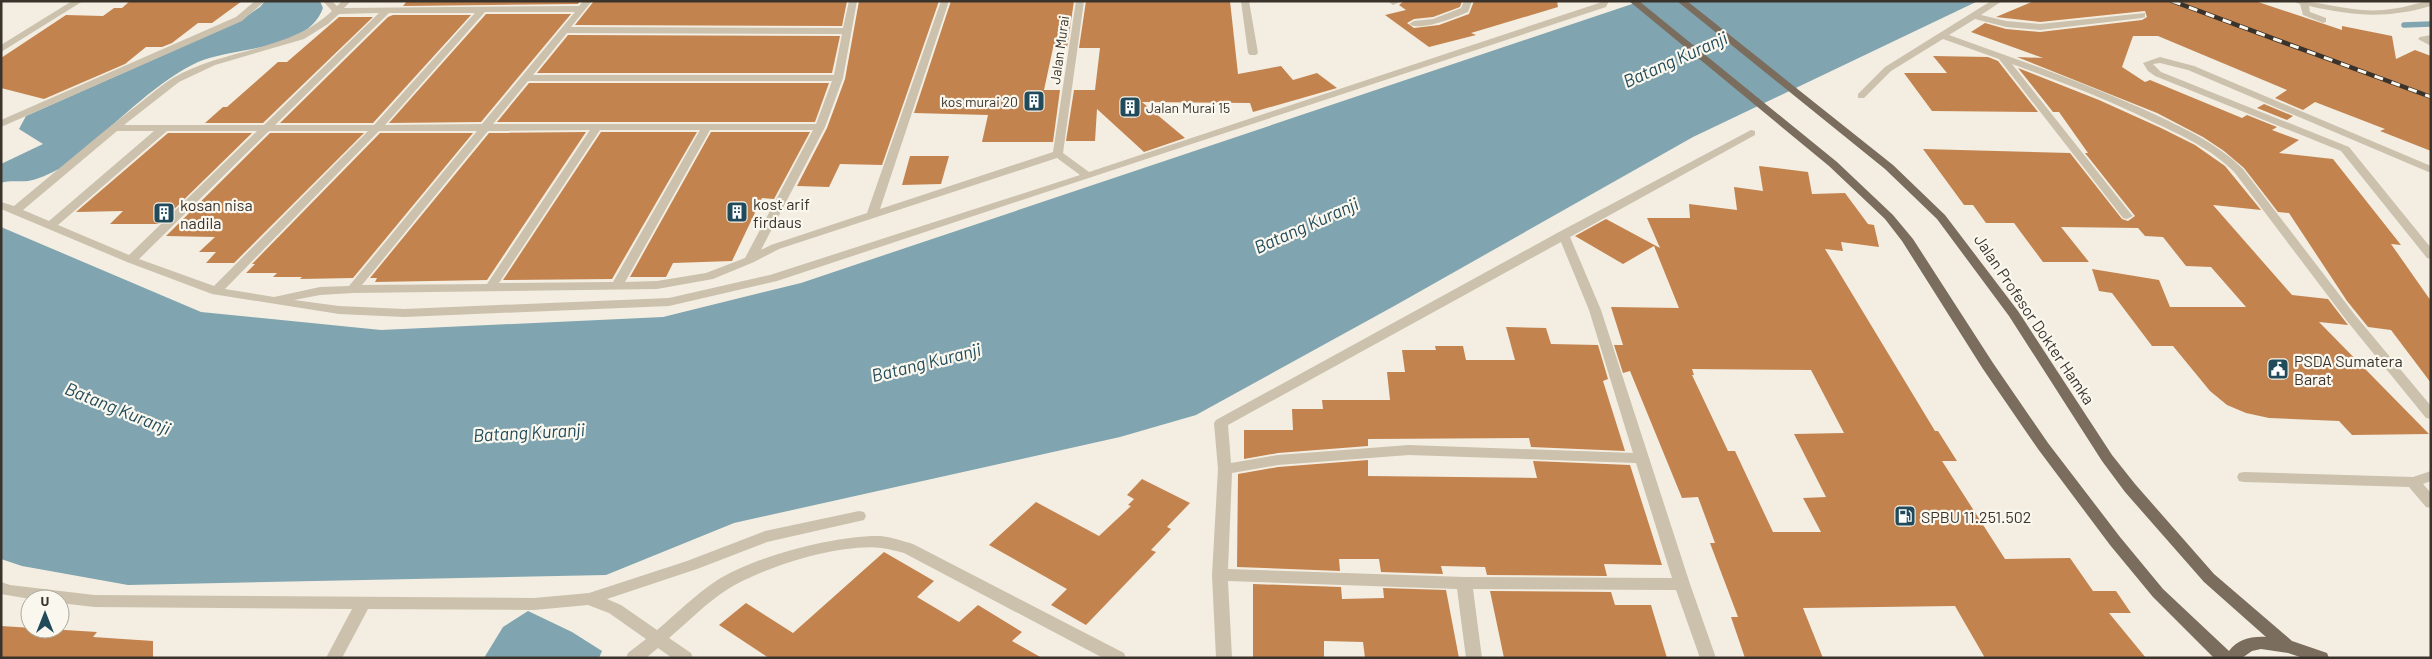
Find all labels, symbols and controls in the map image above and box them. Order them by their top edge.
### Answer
street label: Jalan Murai [1046,15,1072,85]
water label: Batang Kuranji [1619,26,1731,92]
building icon: kos murai 20 [1022,89,1046,113]
place label: kos murai 20 [941,93,1018,110]
building icon: Jalan Murai 15 [1118,95,1142,119]
place label: Jalan Murai 15 [1146,99,1230,116]
water label: Batang Kuranji [1250,192,1362,258]
place label: kost arif firdaus [753,194,810,231]
place label: kosan nisa nadila [180,195,253,232]
building icon: kost arif firdaus [725,200,749,224]
building icon: kosan nisa nadila [152,201,176,225]
street label: Jalan Profesor Dokter Hamka [1971,230,2099,408]
water label: Batang Kuranji [869,338,984,386]
place label: PSDA Sumatera Barat [2294,351,2403,388]
public building icon: PSDA Sumatera Barat [2266,357,2290,381]
water label: Batang Kuranji [62,377,175,439]
water label: Batang Kuranji [472,418,586,446]
fuel station icon: SPBU 11.251.502 [1893,504,1917,528]
place label: SPBU 11.251.502 [1921,507,2031,526]
north arrow [20,589,70,639]
text: U [41,592,50,609]

